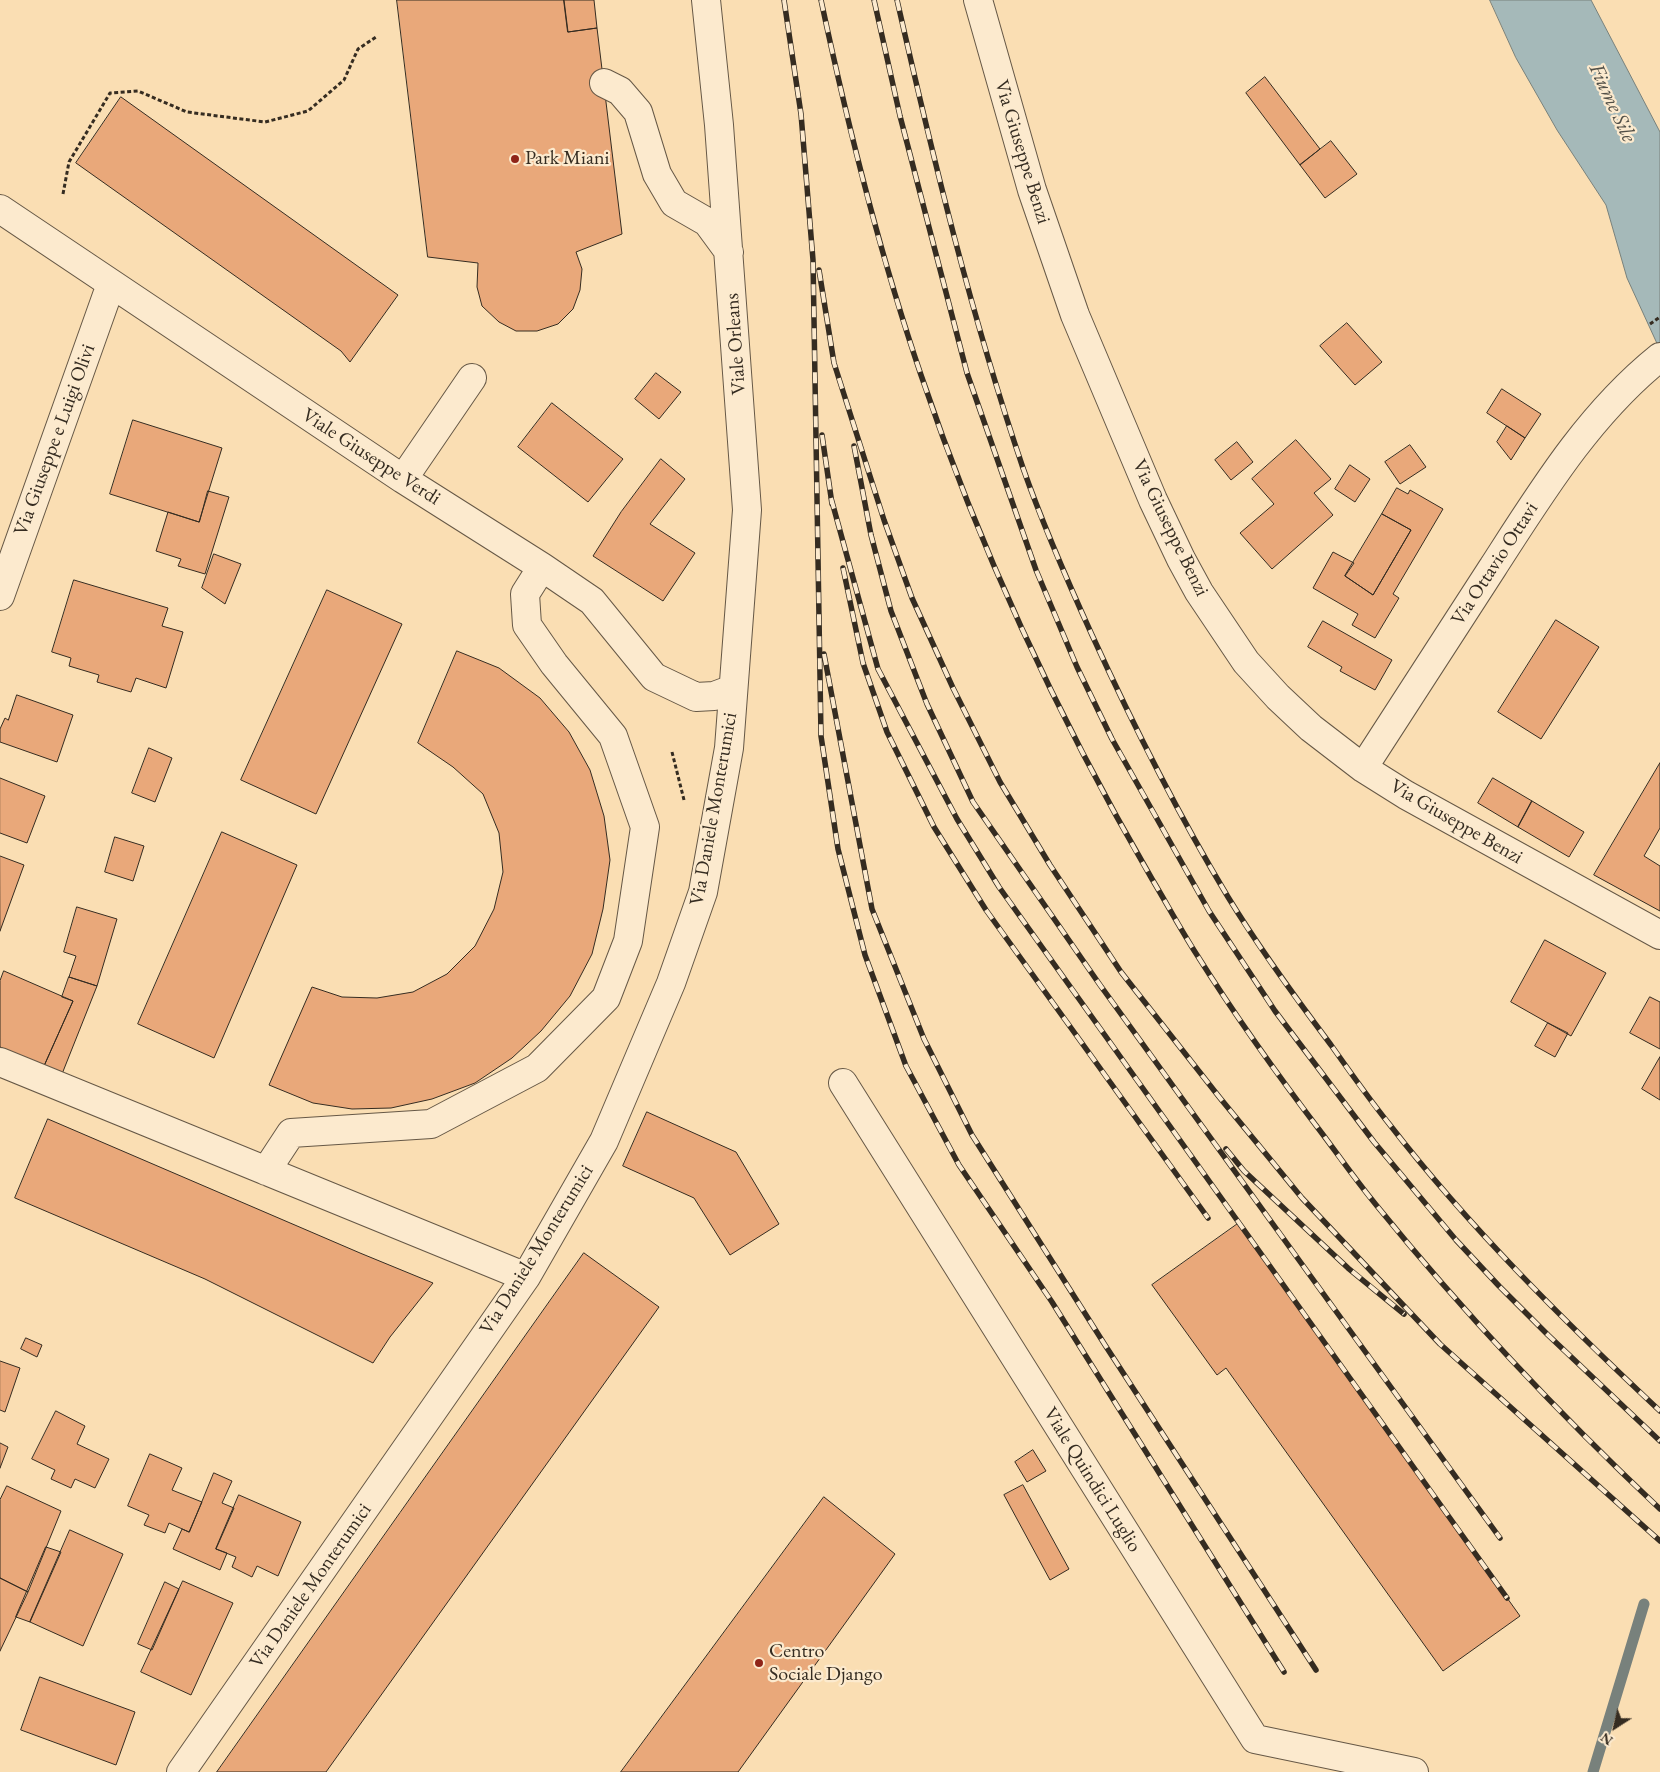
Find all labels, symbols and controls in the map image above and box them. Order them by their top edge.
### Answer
water label: Fiume Sile [1583,60,1641,146]
street label: Via Giuseppe Benzi [989,77,1055,227]
place label: Park Miani [525,147,609,171]
marker: Park Miani [509,153,521,165]
street label: Viale Orleans [720,292,752,396]
street label: Via Giuseppe e Luigi Olivi [9,341,101,539]
street label: Viale Giuseppe Verdi [297,403,445,511]
street label: Via Giuseppe Benzi [1126,456,1214,600]
street label: Via Ottavio Ottavi [1446,498,1544,630]
street label: Via Daniele Monterumici [685,711,743,907]
street label: Via Giuseppe Benzi [1385,774,1527,870]
street label: Via Daniele Monterumici [475,1161,599,1339]
street label: Viale Quindici Luglio [1038,1403,1146,1557]
street label: Via Daniele Monterumici [245,1499,377,1673]
place label: Centro Sociale Django [769,1640,883,1687]
marker: Centro Sociale Django [753,1657,765,1669]
north arrow [1590,1702,1640,1752]
text: N [1597,1729,1616,1750]

